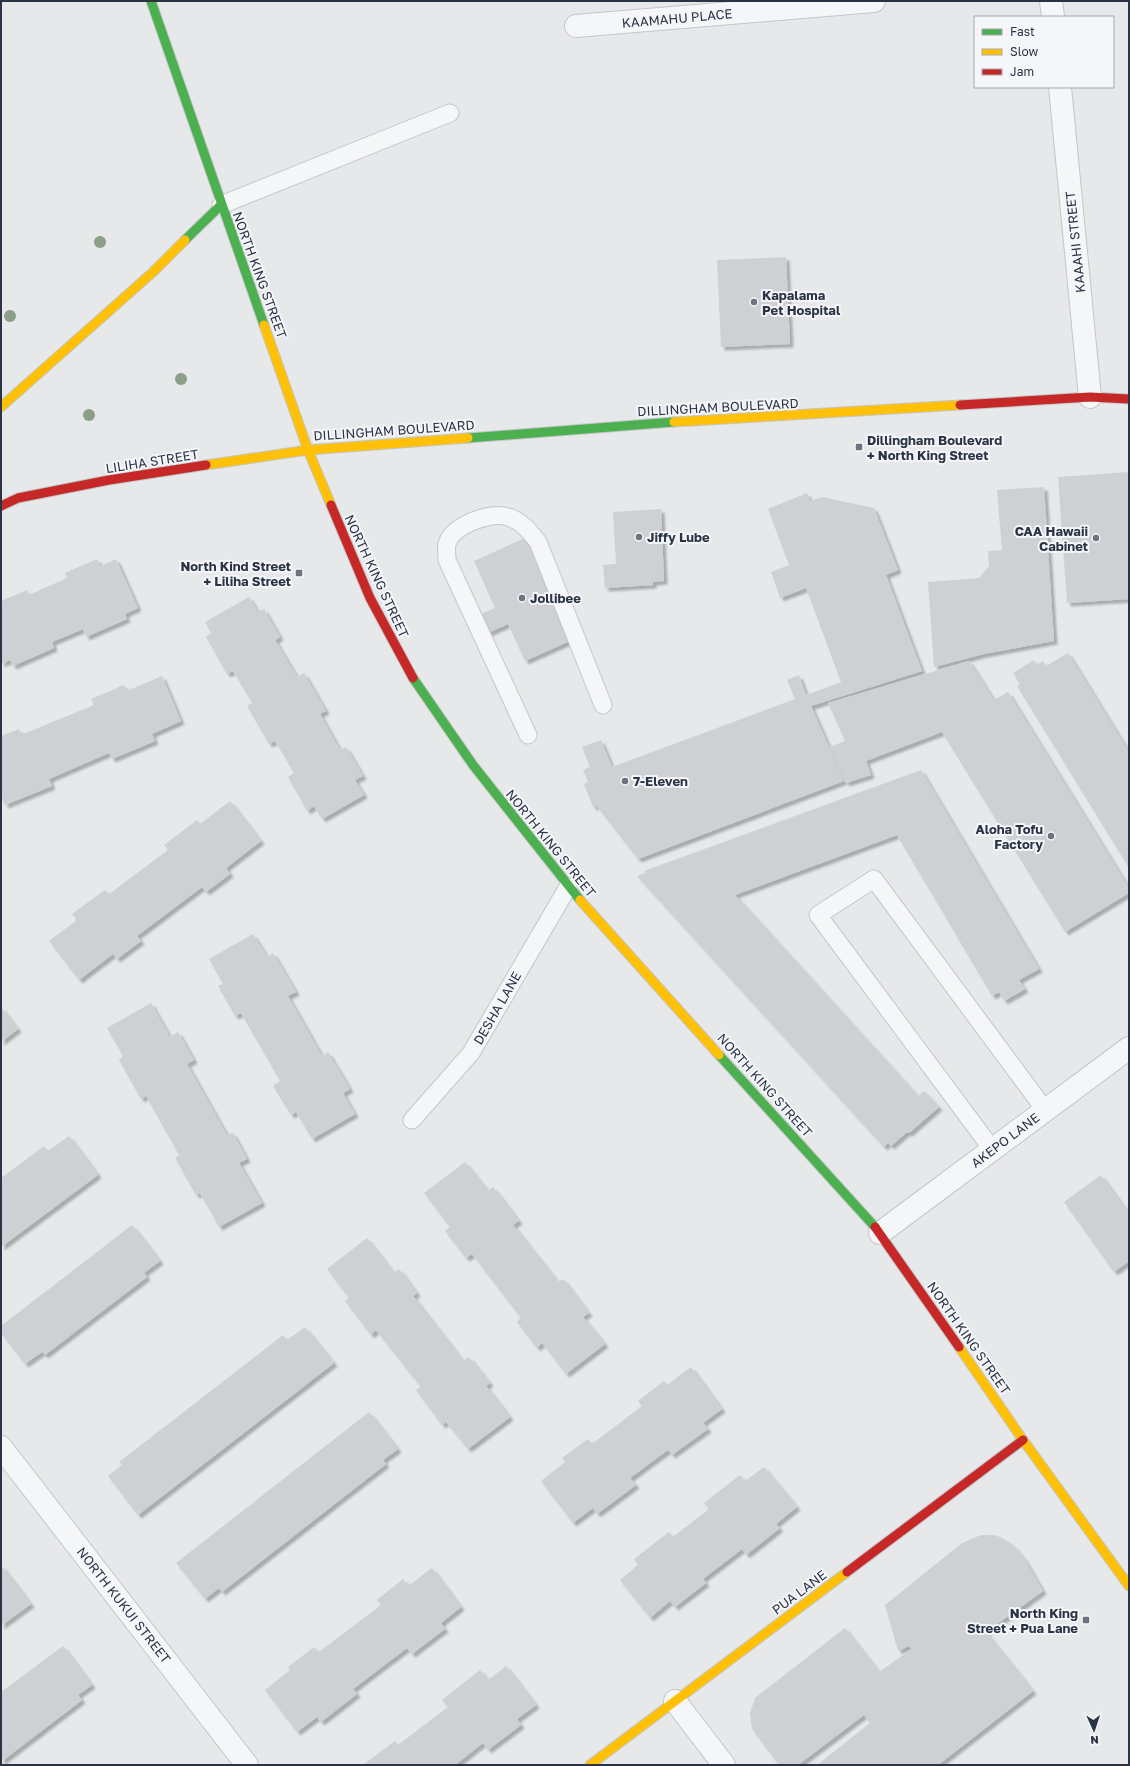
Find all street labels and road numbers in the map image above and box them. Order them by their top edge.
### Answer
street label: KAAMAHU PLACE [621,5,733,31]
street label: KAAAHI STREET [1062,190,1088,294]
street label: NORTH KING STREET [230,209,290,341]
street label: DILLINGHAM BOULEVARD [637,395,799,419]
street label: DILLINGHAM BOULEVARD [313,416,475,444]
street label: LILIHA STREET [104,446,200,476]
street label: NORTH KING STREET [341,512,413,640]
street label: NORTH KING STREET [503,786,599,900]
street label: DESHA LANE [470,969,524,1047]
street label: NORTH KING STREET [714,1030,816,1140]
street label: AKEPO LANE [968,1109,1042,1171]
street label: NORTH KING STREET [924,1279,1014,1397]
street label: NORTH KUKUI STREET [74,1544,174,1666]
street label: PUA LANE [769,1566,829,1618]

